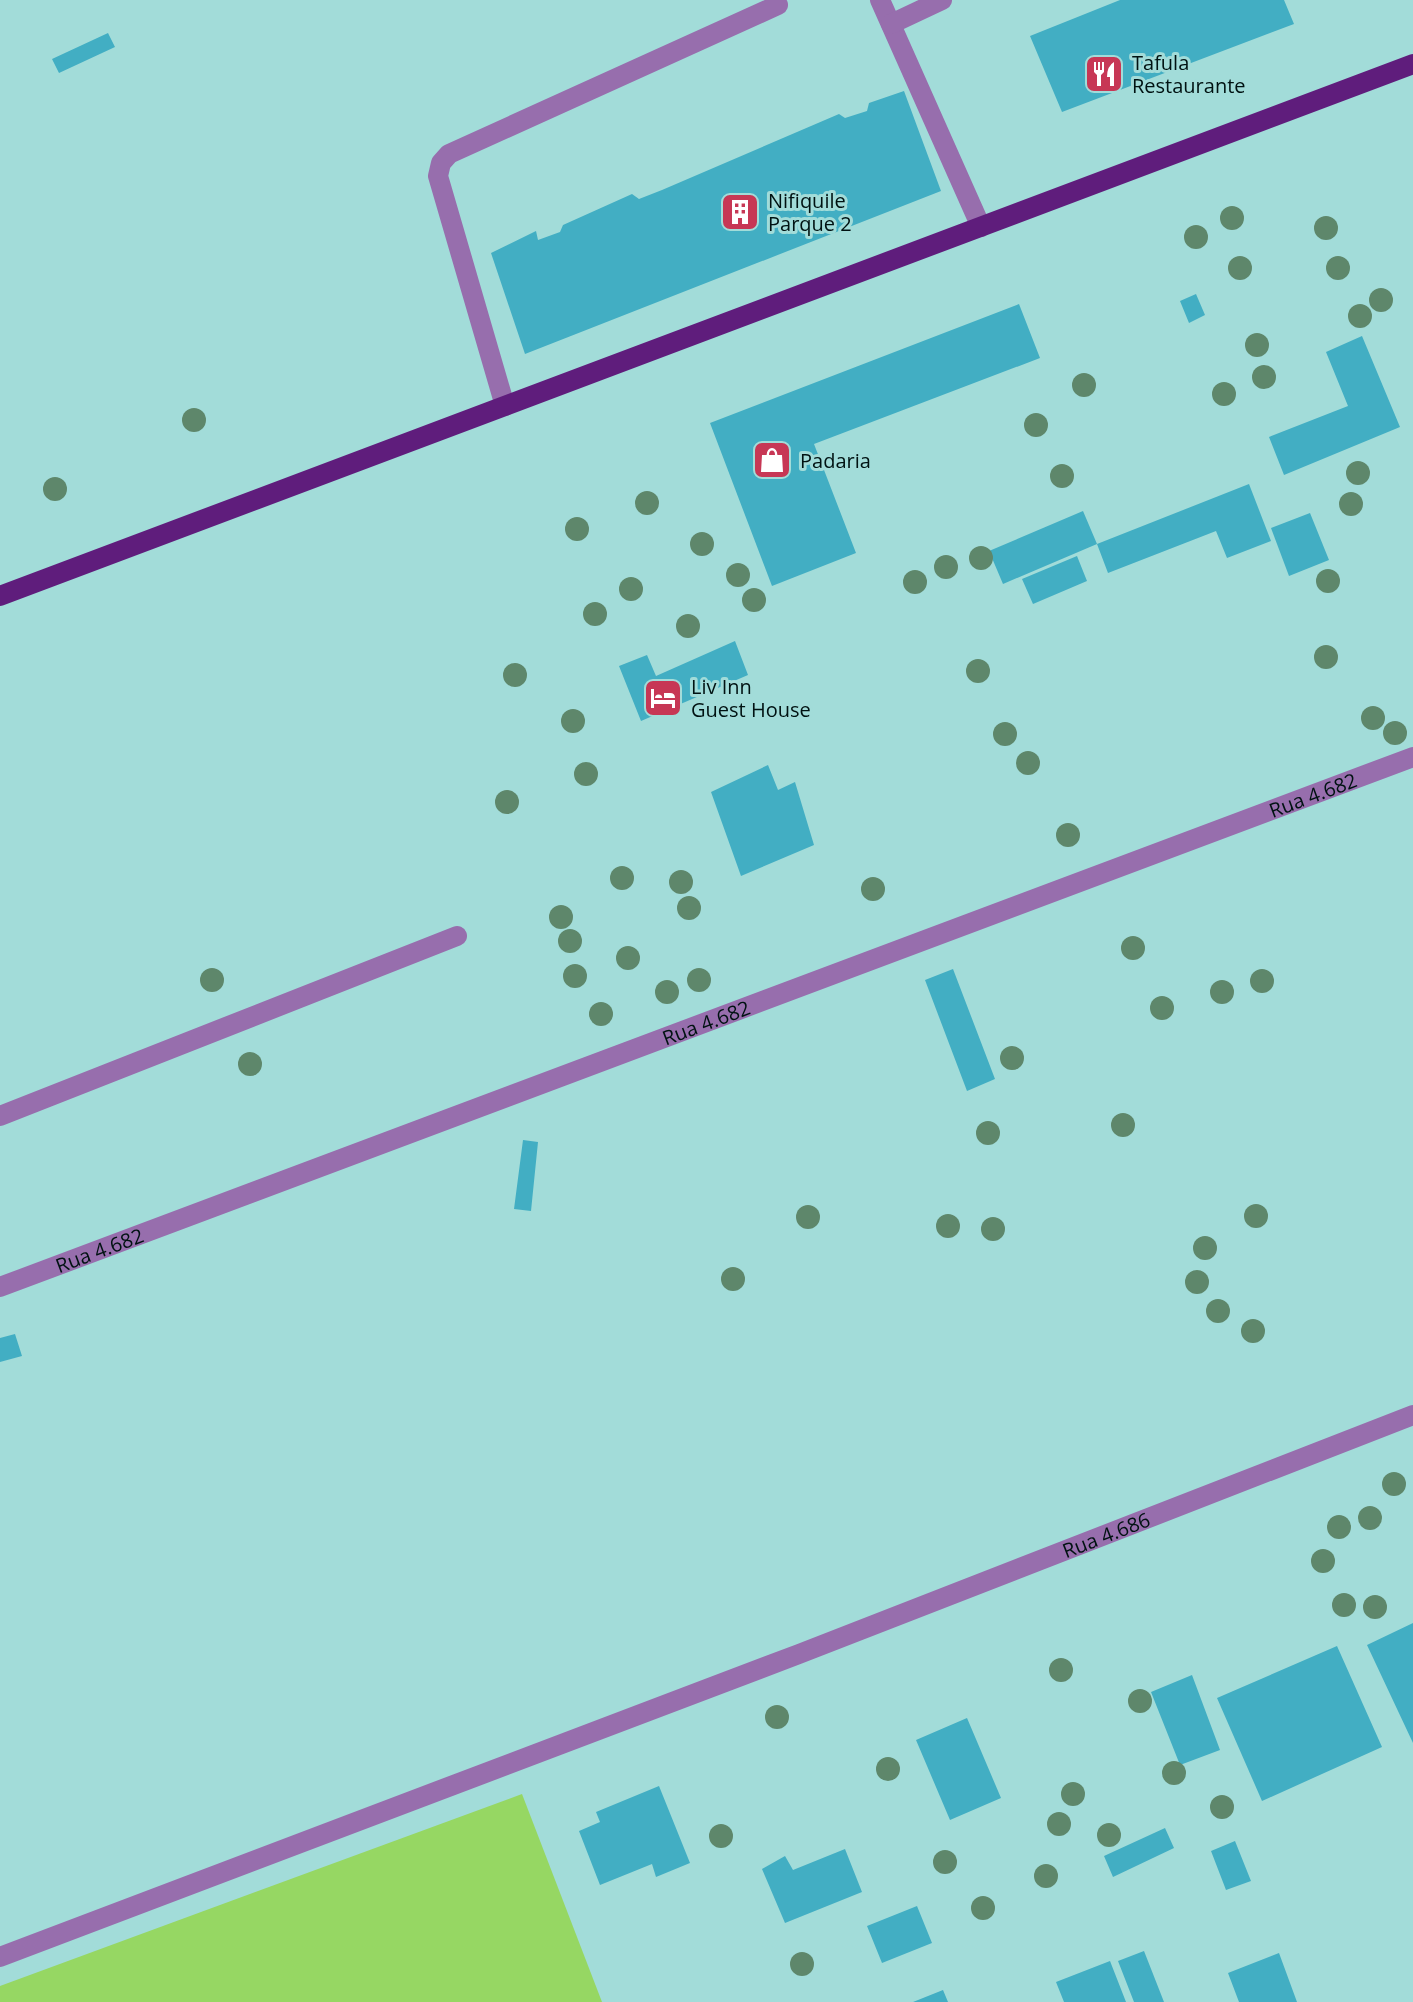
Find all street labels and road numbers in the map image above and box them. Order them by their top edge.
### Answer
street label: Rua 4.682 [1265,766,1360,823]
street label: Rua 4.682 [658,993,754,1051]
street label: Rua 4.682 [51,1221,147,1279]
street label: Rua 4.686 [1058,1505,1154,1564]

